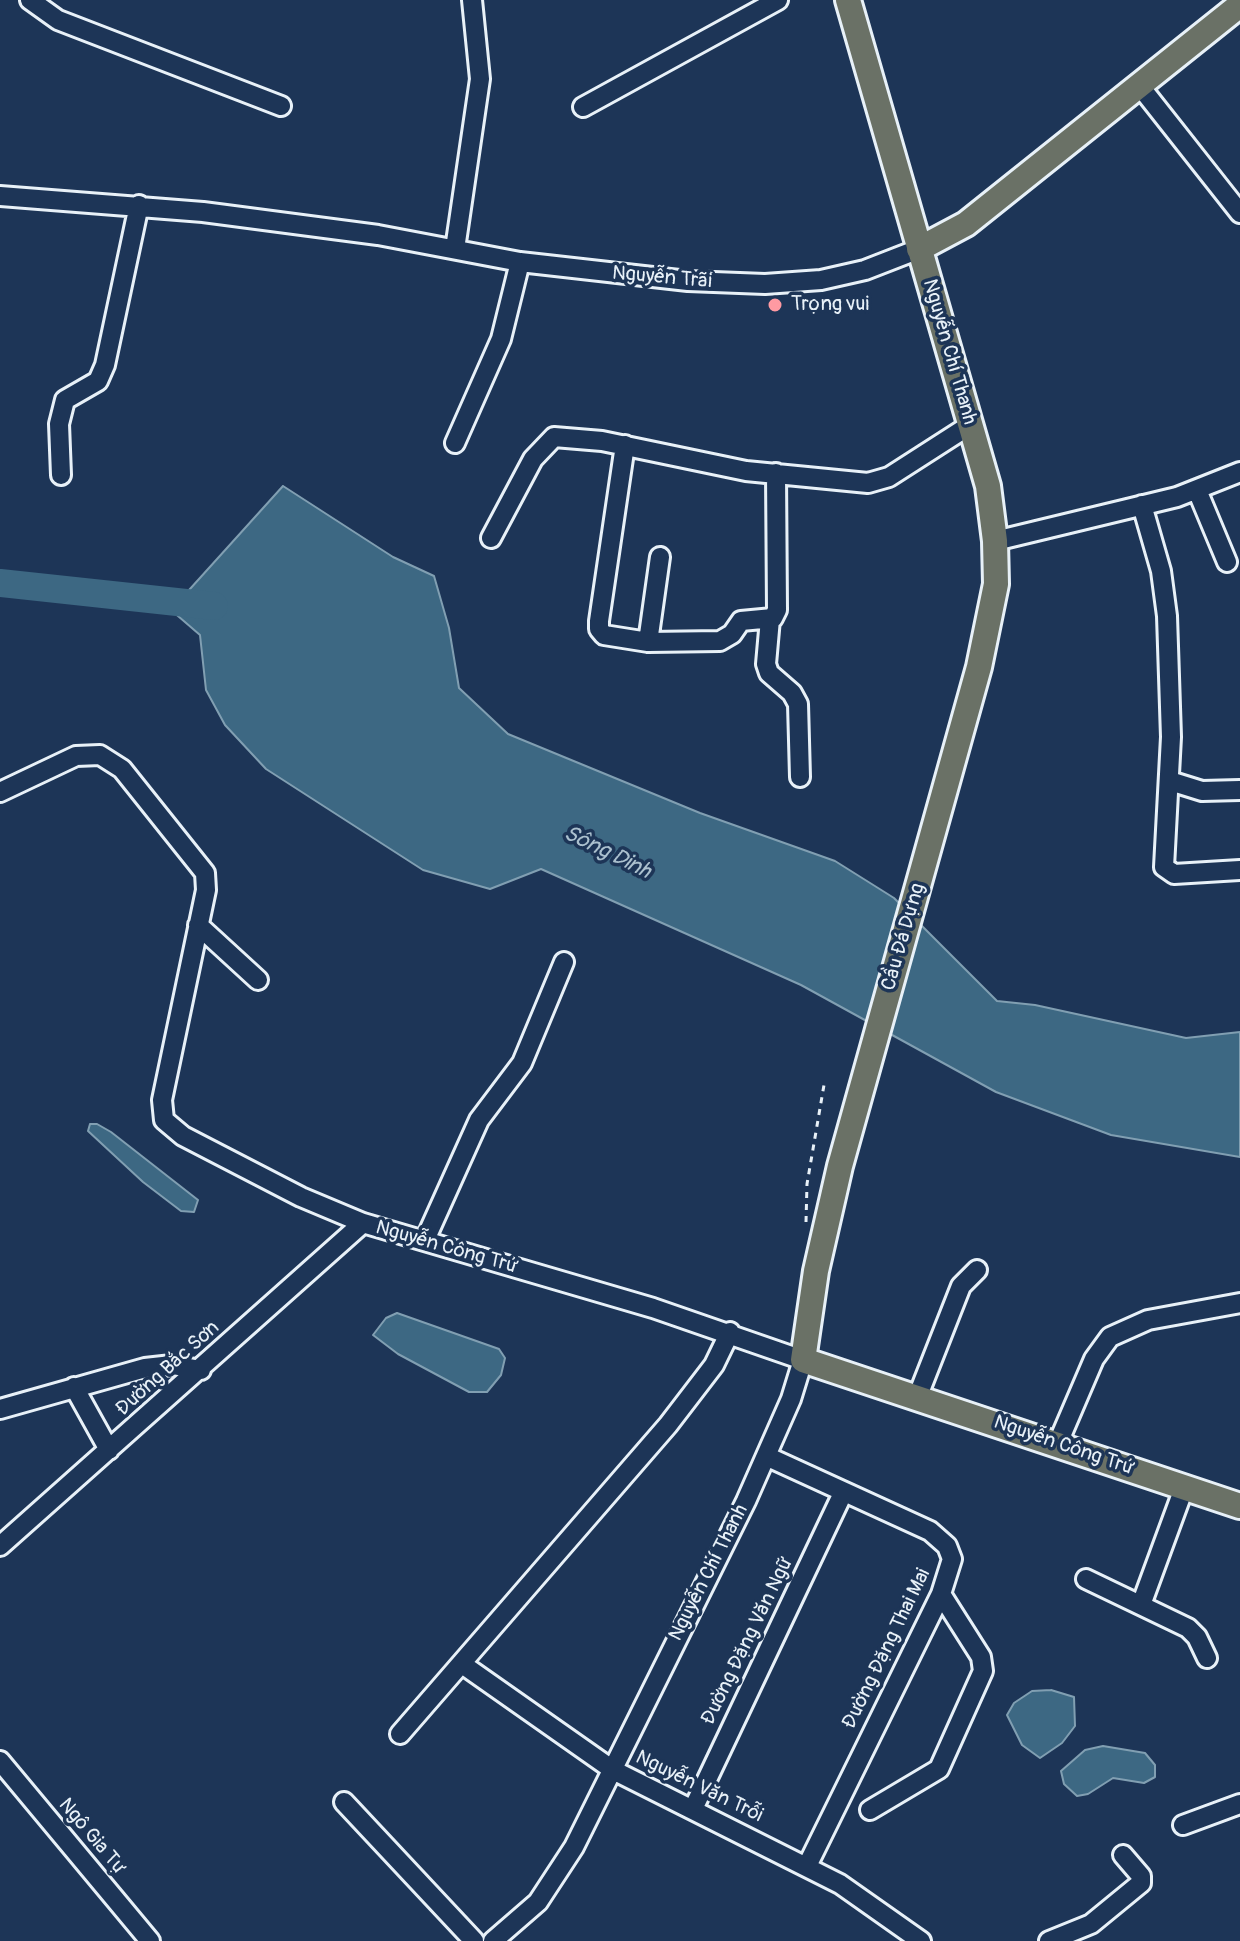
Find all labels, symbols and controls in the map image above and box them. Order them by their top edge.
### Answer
street label: Nguyễn Trãi [611,262,713,294]
street label: Nguyễn Chí Thanh [917,277,981,427]
place label: Trọng vui [791,293,869,317]
marker: Trọng vui [766,296,784,314]
water label: Sông Dinh [559,821,655,885]
street label: Cầu Đá Dựng [877,881,931,993]
street label: Nguyễn Công Trứ [373,1216,521,1280]
street label: Đường Bắc Sơn [111,1316,225,1422]
street label: Nguyễn Công Trứ [990,1411,1138,1481]
street label: Nguyễn Chí Thanh [664,1501,754,1645]
street label: Đường Đặng Văn Ngữ [697,1553,799,1729]
street label: Đường Đặng Thai Mai [838,1565,936,1733]
street label: Nguyễn Văn Trỗi [631,1746,767,1828]
street label: Ngô Gia Tự [53,1794,131,1880]

